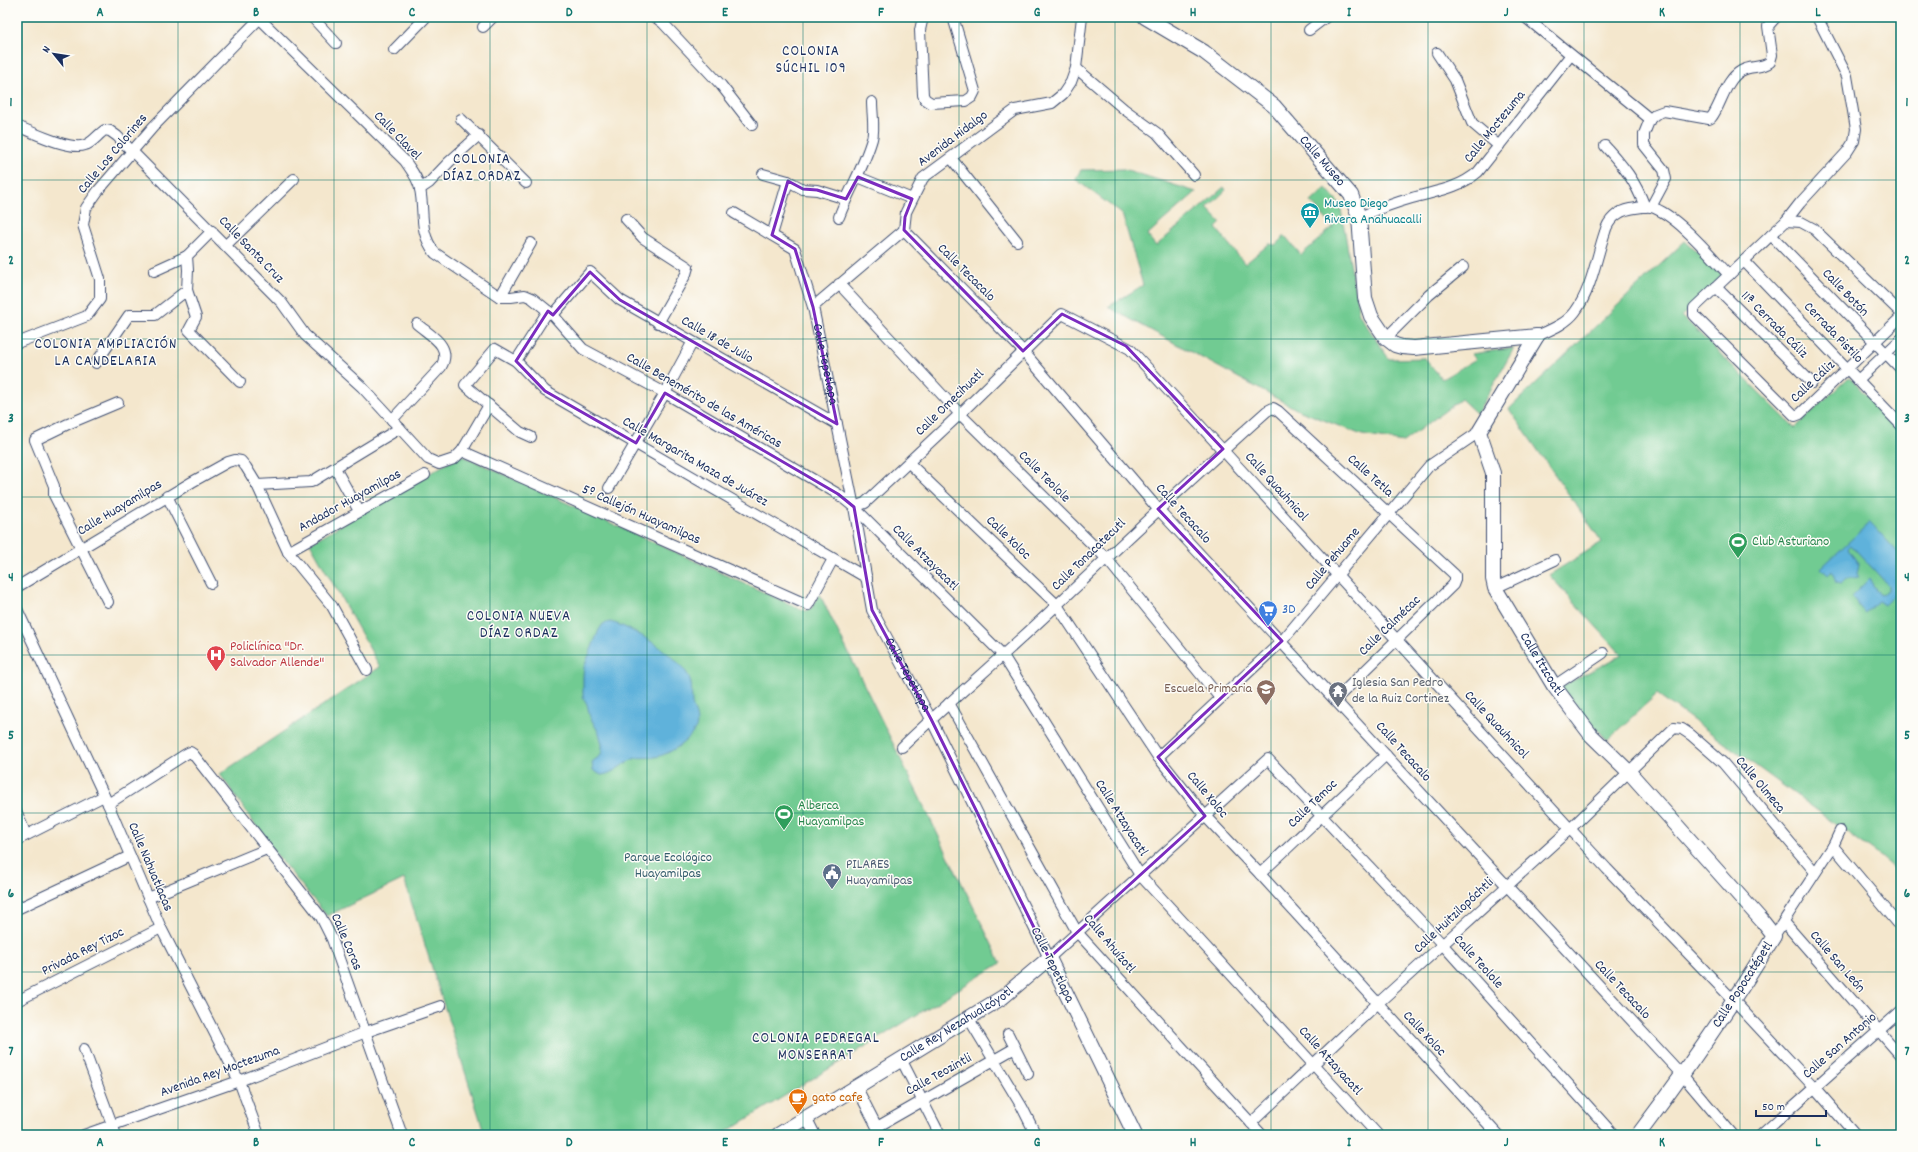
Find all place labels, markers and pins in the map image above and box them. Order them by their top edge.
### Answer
place label: Museo Diego Rivera Anahuacalli [1324,194,1422,230]
museum icon: Museo Diego Rivera Anahuacalli [1299,201,1321,229]
sports icon: Club Asturiano [1727,531,1749,559]
place label: Club Asturiano [1752,532,1829,552]
supermarket icon: 3D [1257,599,1279,627]
place label: 3D [1282,600,1295,620]
place label: Policlínica "Dr. Salvador Allende" [230,637,324,673]
hospital icon: Policlínica "Dr. Salvador Allende" [205,644,227,672]
place label: Iglesia San Pedro de la Ruiz Cortinez [1352,673,1450,709]
school or university icon: Escuela Primaria [1255,678,1277,706]
place label: Escuela Primaria [1164,679,1252,699]
temple icon: Iglesia San Pedro de la Ruiz Cortinez [1327,680,1349,708]
place label: Alberca Huayamilpas [798,796,865,832]
sports icon: Alberca Huayamilpas [773,803,795,831]
place label: PILARES Huayamilpas [846,855,913,891]
public building icon: PILARES Huayamilpas [821,862,843,890]
cafe icon: gato cafe [787,1087,809,1115]
place label: gato cafe [812,1088,863,1108]

